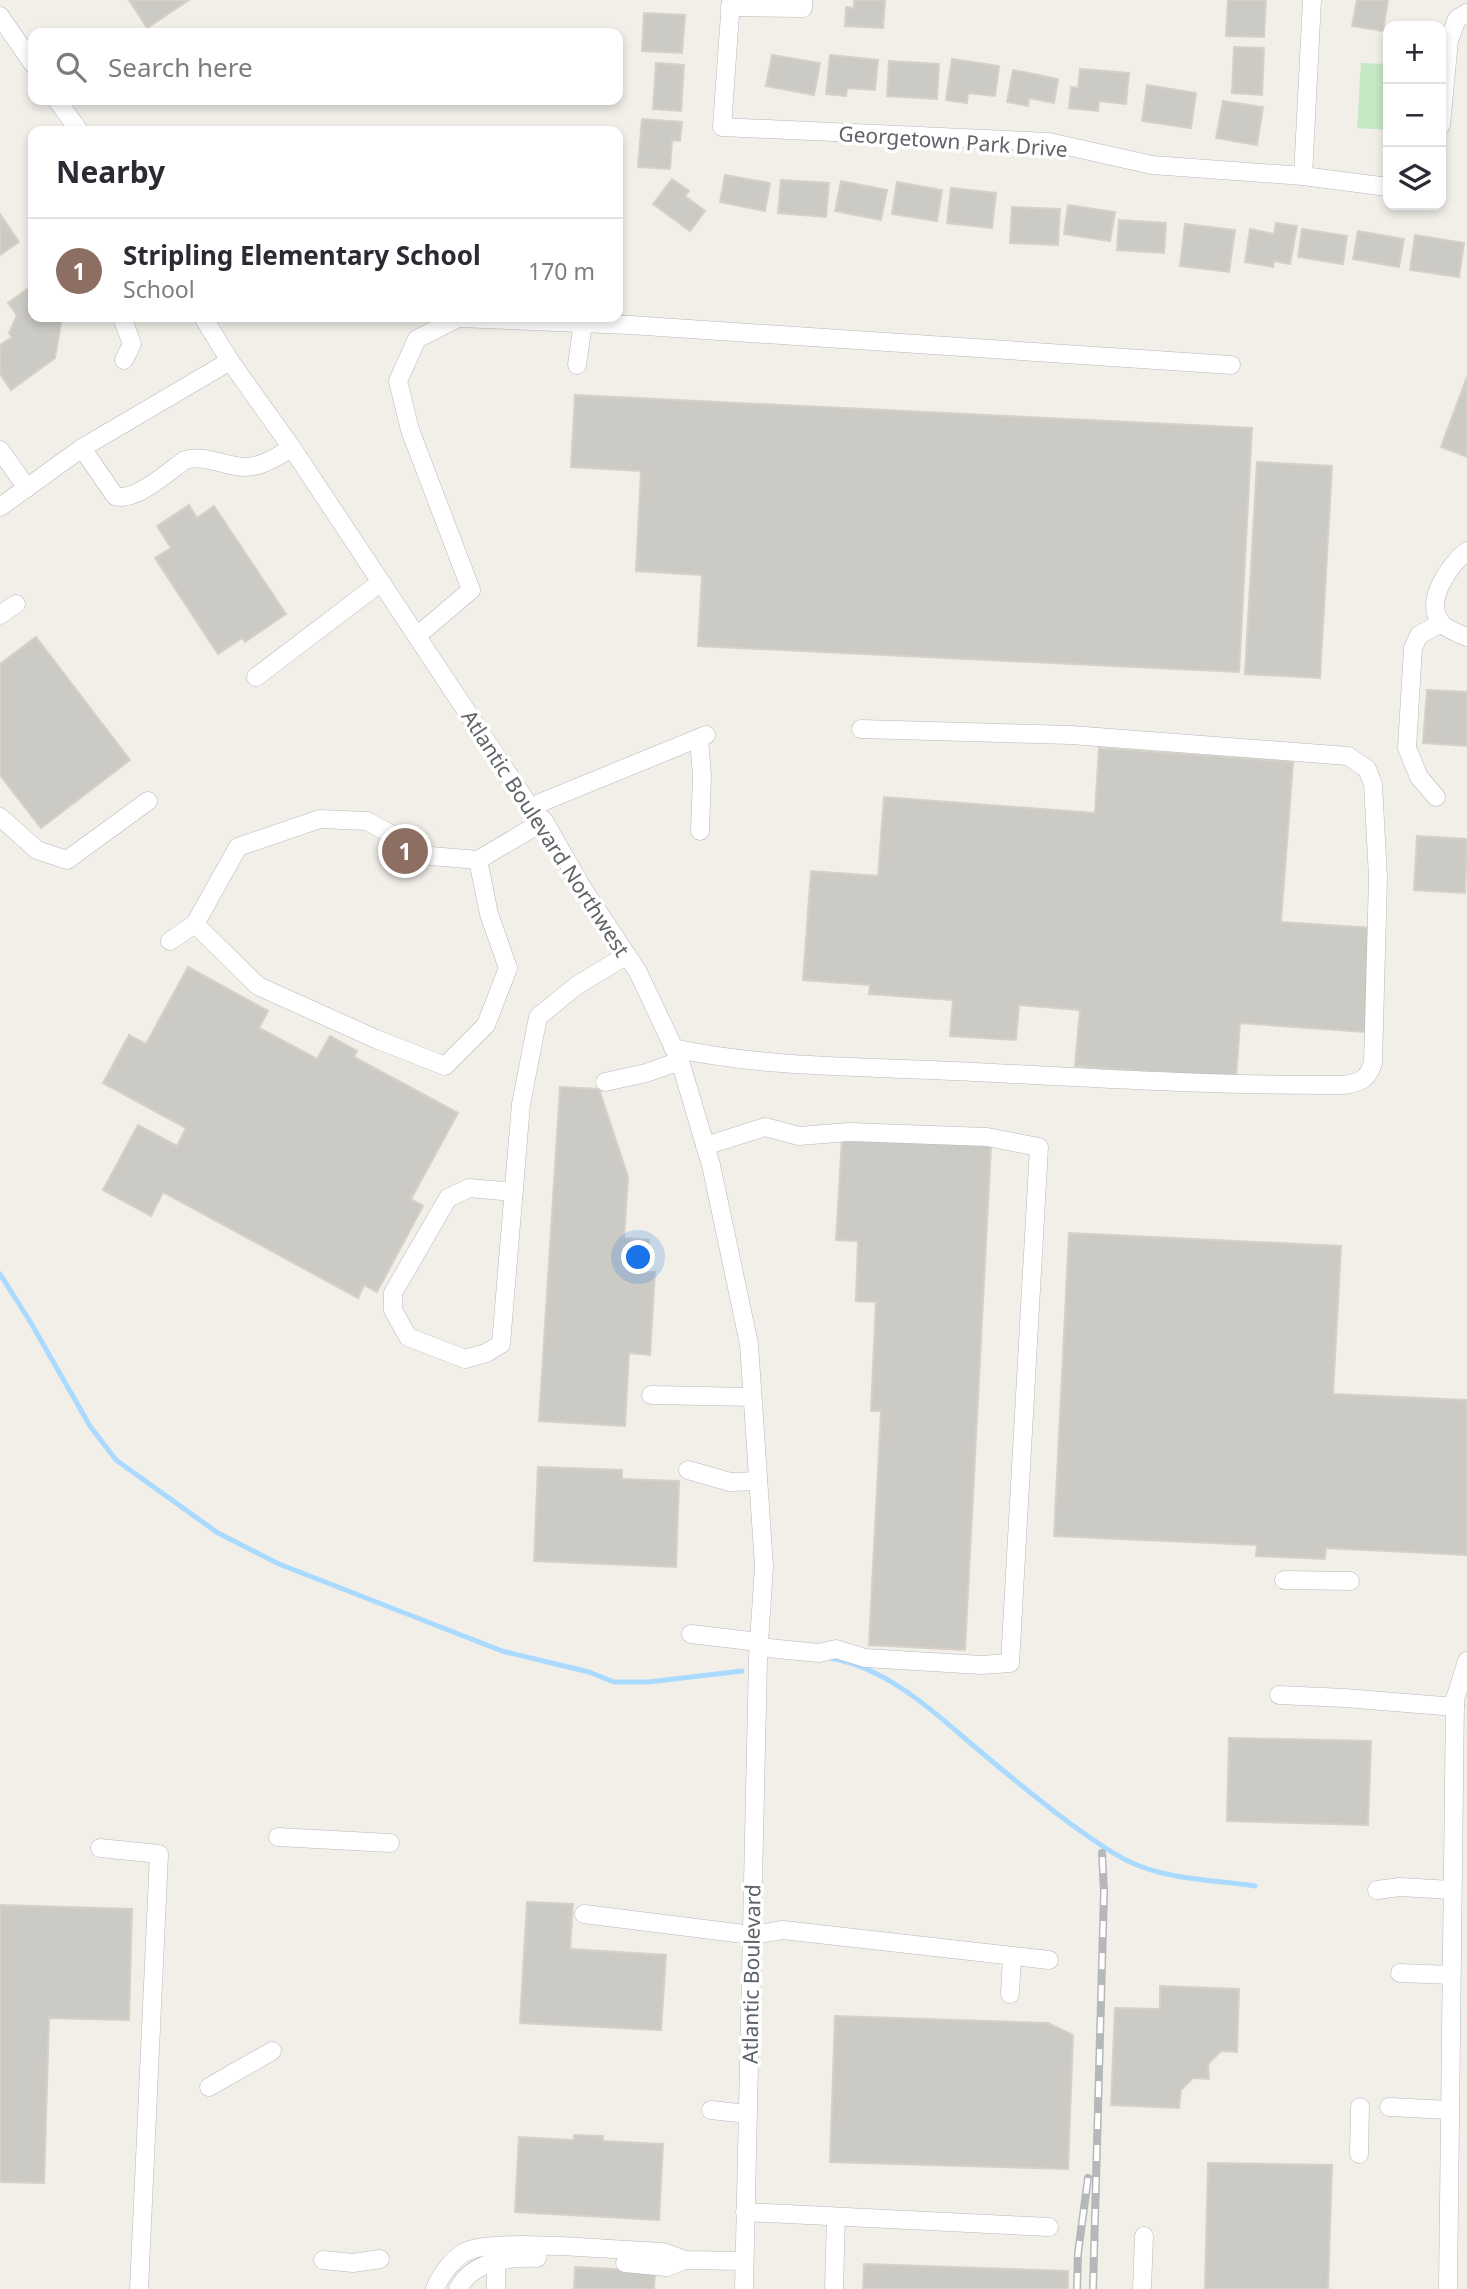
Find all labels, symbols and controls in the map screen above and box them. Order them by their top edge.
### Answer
map controls [1383,21,1446,210]
button: + [1383,21,1446,84]
search box [28,28,623,105]
icon: search [52,48,90,86]
text: Search here [108,49,253,85]
button: − [1383,84,1446,147]
street label: Georgetown Park Drive [837,119,1069,163]
button: layers [1383,147,1446,210]
text: Nearby [56,151,165,192]
text: Stripling Elementary School [123,237,481,273]
text: 1 [72,255,86,287]
text: 170 m [528,255,595,287]
text: School [123,273,195,305]
street label: Atlantic Boulevard Northwest [456,704,637,962]
pin: 1 [382,825,428,877]
your location [621,1240,655,1274]
street label: Atlantic Boulevard [735,1884,767,2064]

